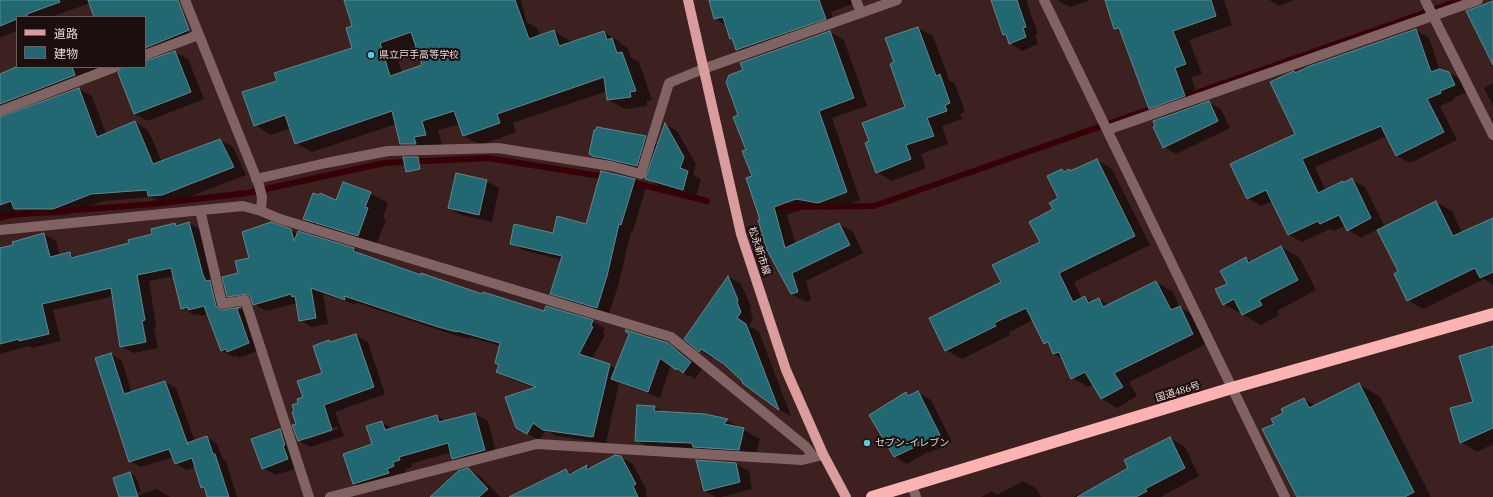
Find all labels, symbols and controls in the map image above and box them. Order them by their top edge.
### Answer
legend [16,16,146,68]
text: 道路 [54,26,78,41]
text: 建物 [54,46,78,61]
place label: 県立戸手高等学校 [379,49,459,61]
marker: 県立戸手高等学校 [366,50,376,60]
street label: 松永新市線 [746,225,772,277]
street label: 国道486号 [1154,380,1202,404]
place label: セブン-イレブン [875,437,949,449]
marker: セブン-イレブン [862,438,872,448]

